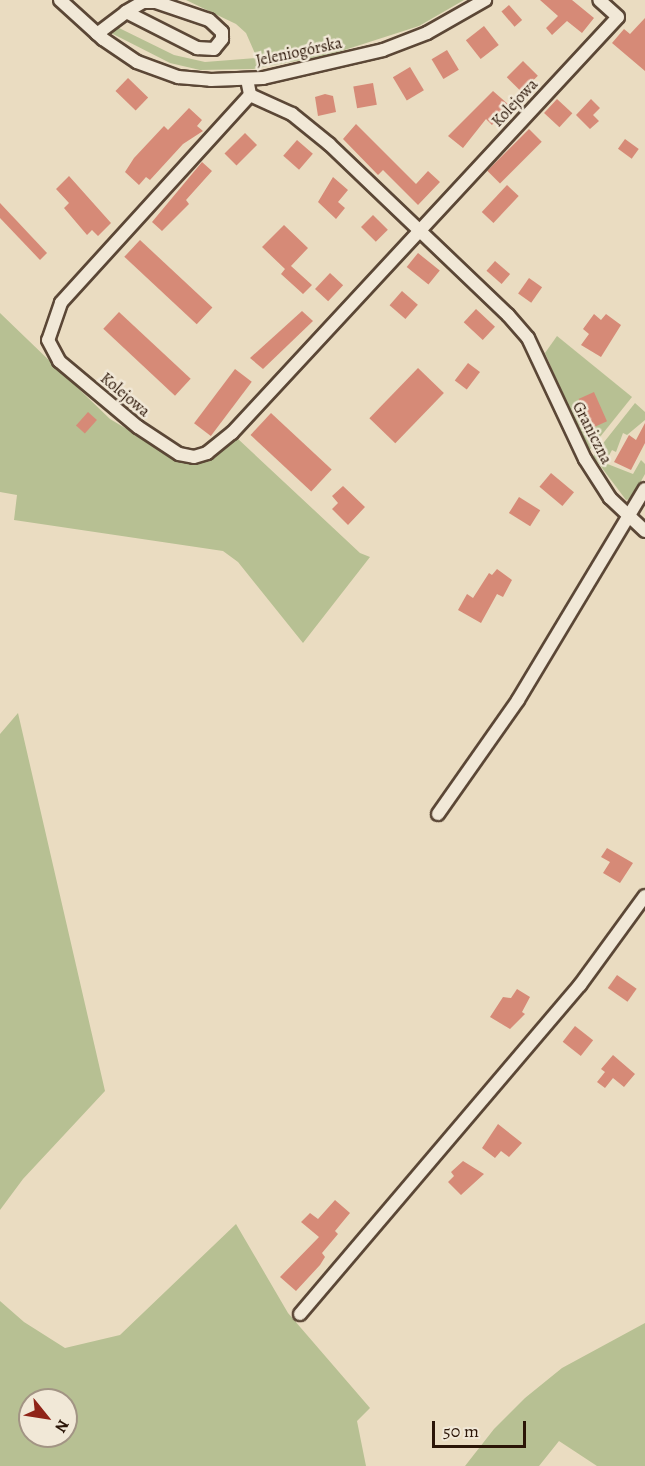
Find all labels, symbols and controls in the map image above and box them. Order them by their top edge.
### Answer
street label: Jeleniogórska [254,33,344,71]
street label: Kolejowa [488,75,542,131]
street label: Kolejowa [96,369,154,421]
street label: Graniczna [568,399,616,467]
north arrow [18,1388,78,1448]
scale bar [435,1409,530,1447]
text: N [49,1415,74,1437]
text: 50 m [443,1419,479,1443]

